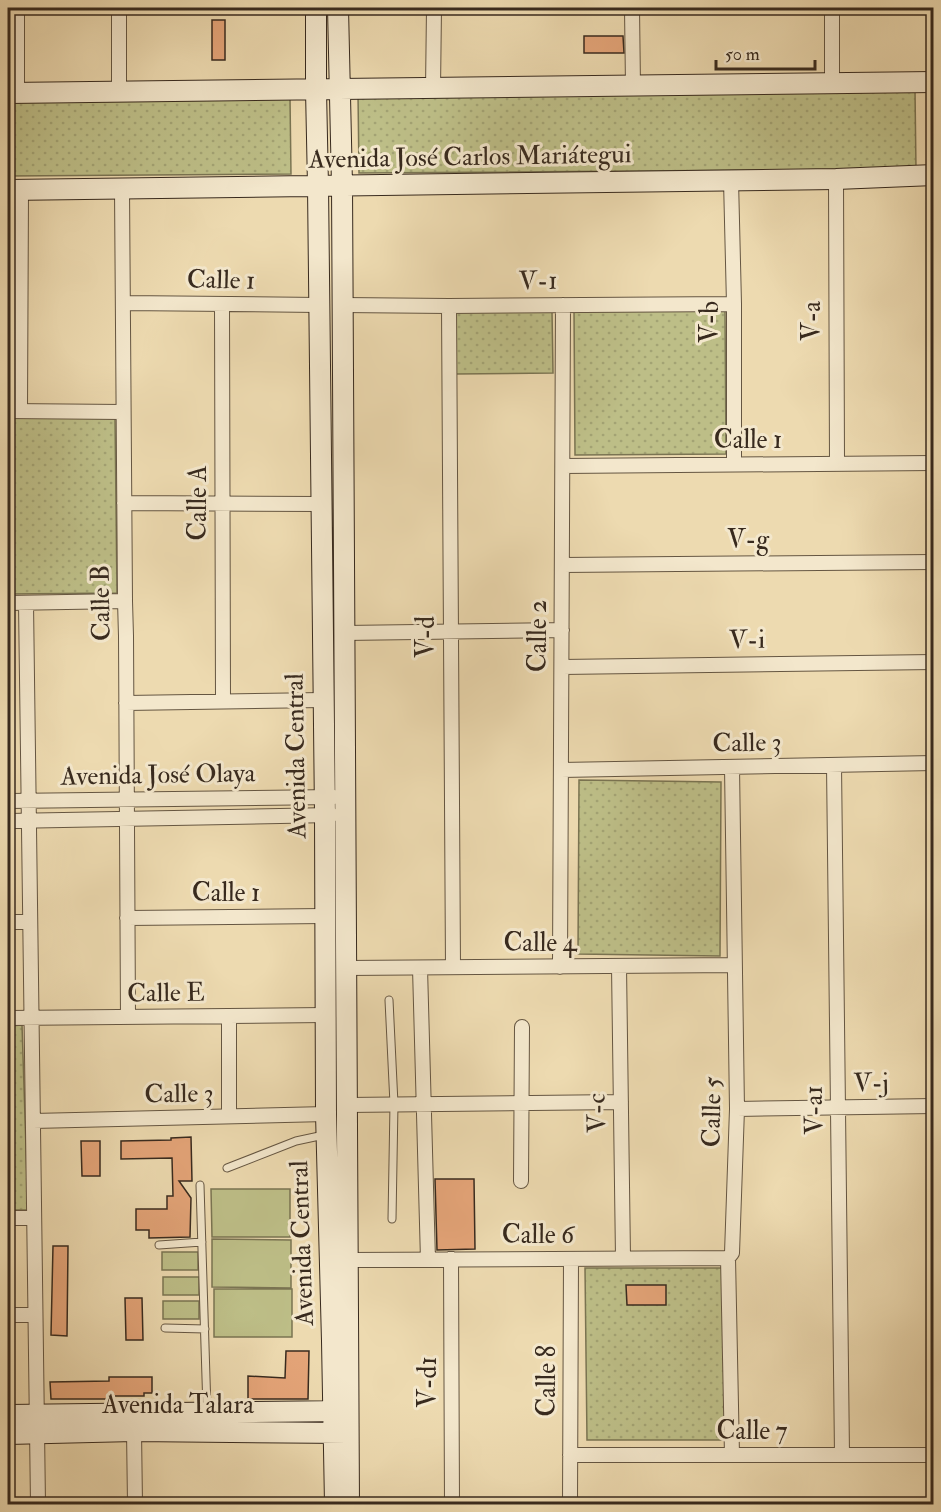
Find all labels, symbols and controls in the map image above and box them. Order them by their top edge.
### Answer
scale bar [716,33,815,71]
text: 50 m [725,43,760,66]
street label: Avenida José Carlos Mariátegui [307,138,632,176]
street label: Calle 1 [186,263,256,297]
street label: V-1 [518,265,558,297]
street label: V-b [694,301,726,343]
street label: V-a [796,301,828,341]
street label: Calle 1 [714,424,782,456]
street label: Calle A [182,465,214,541]
street label: V-g [727,524,770,556]
street label: Calle B [84,565,118,641]
street label: Calle 2 [522,600,554,672]
street label: V-d [410,616,442,658]
street label: V-i [729,624,765,656]
street label: Avenida Central [279,673,313,840]
street label: Calle 3 [712,726,782,760]
street label: Avenida José Olaya [59,757,256,793]
street label: Calle 1 [192,877,260,909]
street label: Calle 4 [503,927,578,959]
street label: Calle E [127,976,205,1010]
street label: V-j [853,1067,889,1099]
street label: Calle 5 [695,1076,729,1148]
street label: Calle 3 [144,1077,214,1111]
street label: V-a1 [798,1085,830,1135]
street label: V-c [581,1093,613,1133]
street label: Avenida Central [283,1159,321,1327]
street label: Calle 6 [502,1219,576,1251]
street label: Calle 8 [531,1345,563,1417]
street label: V-d1 [412,1356,444,1408]
street label: Avenida Talara [101,1389,254,1421]
street label: Calle 7 [716,1415,788,1447]

